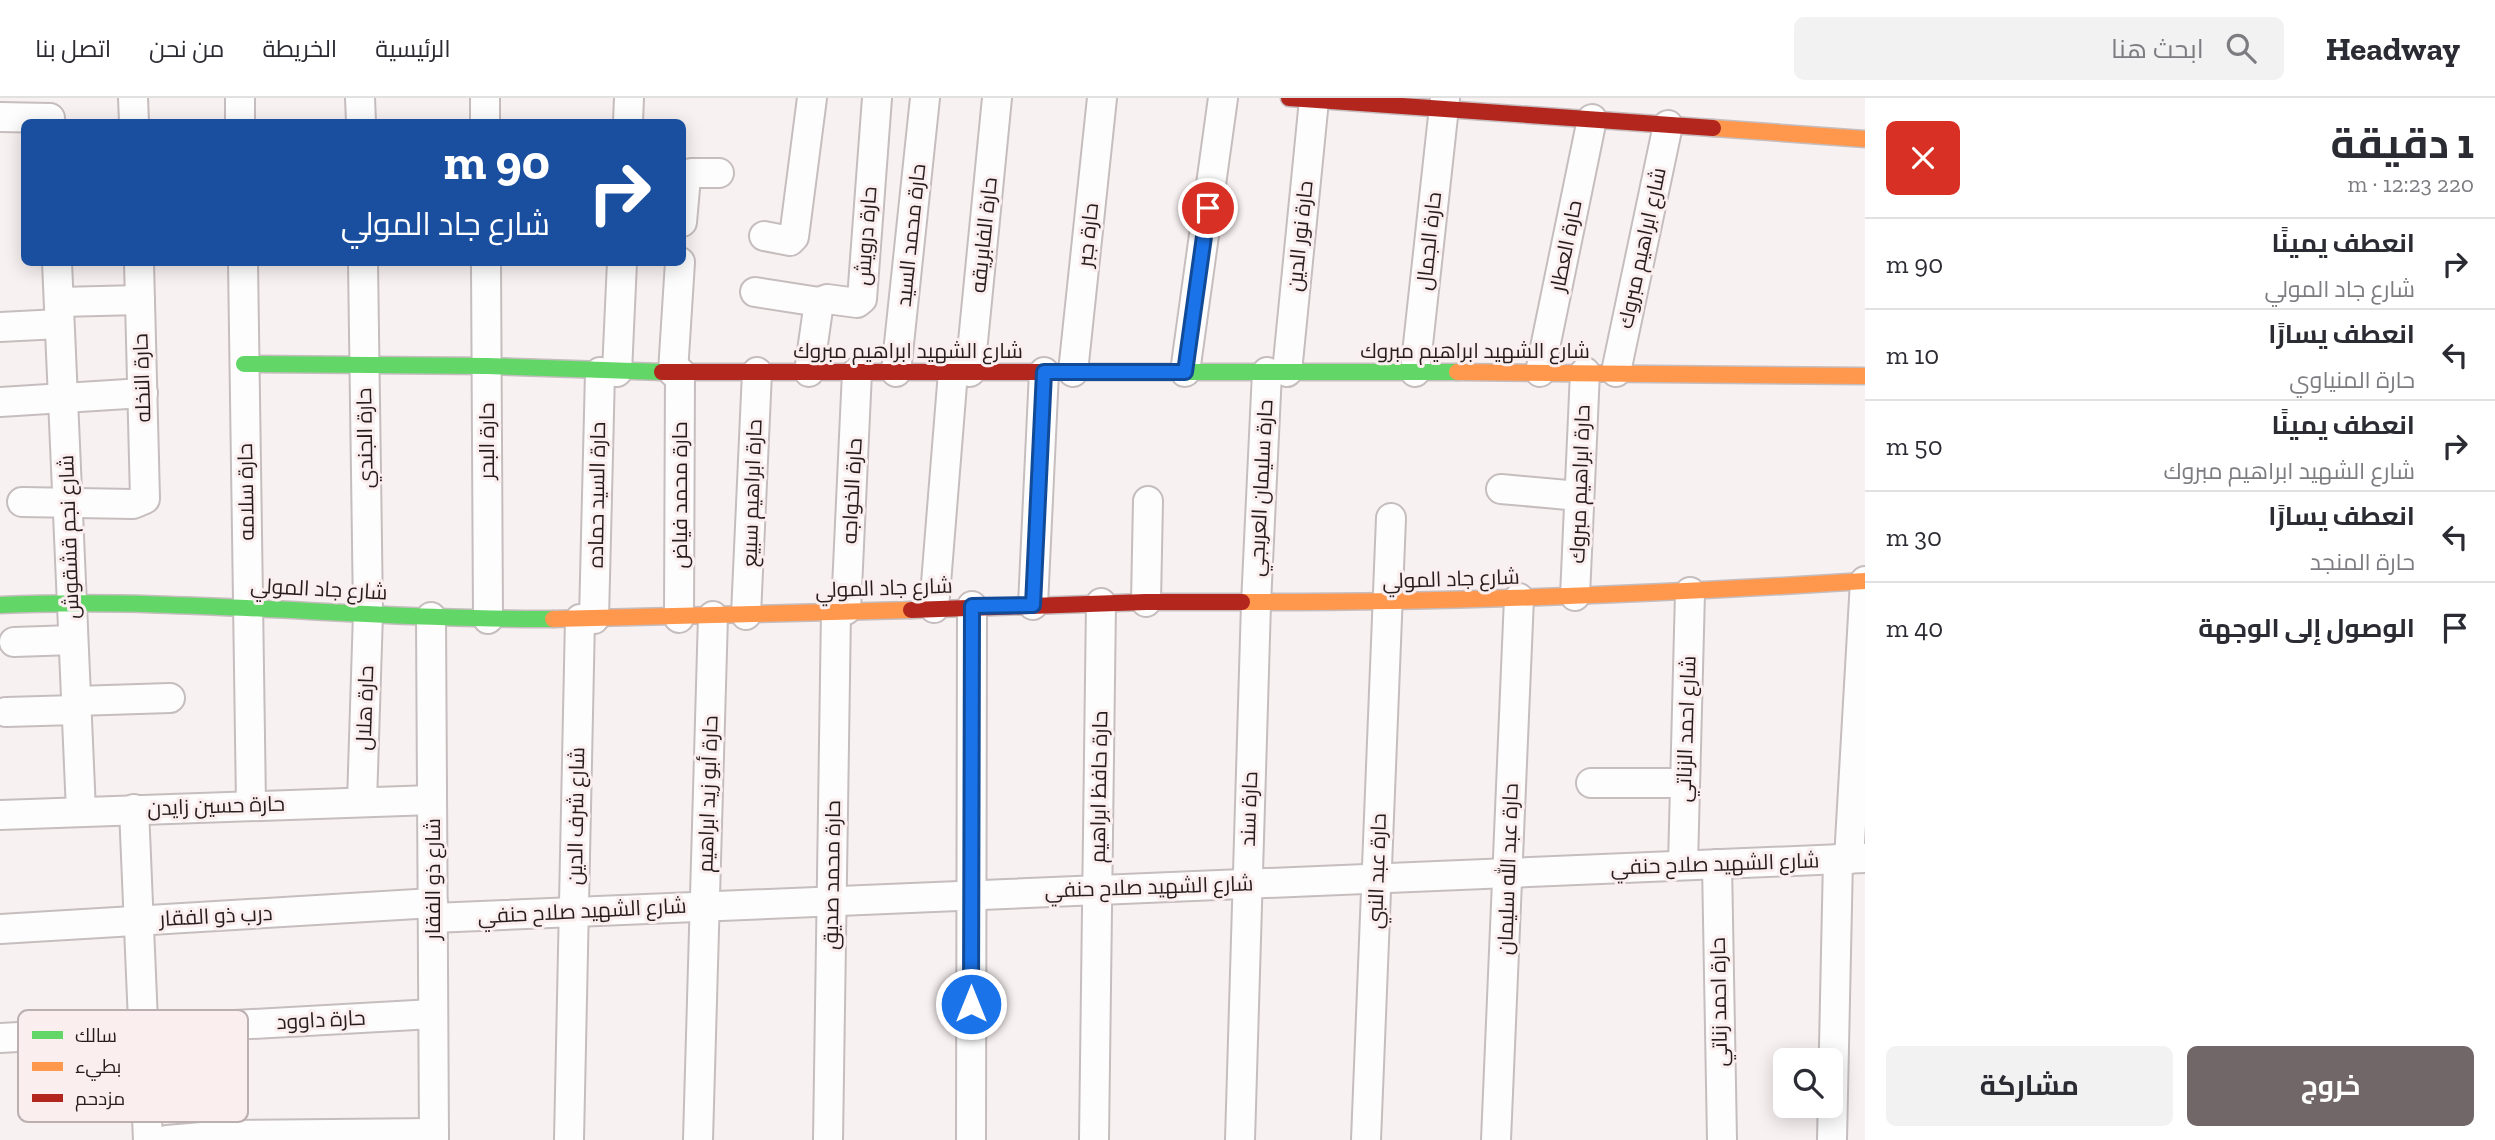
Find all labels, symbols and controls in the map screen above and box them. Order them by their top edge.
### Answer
search box [1794,17,2284,80]
icon: search [2222,29,2260,67]
text: Headway [2326,29,2460,68]
text: ابحث هنا [2111,33,2204,65]
text: اتصل بنا [35,34,111,63]
text: من نحن [149,34,224,63]
text: الخريطة [262,34,337,63]
text: الرئيسية [375,34,451,63]
text: 1 دقيقة [2330,118,2474,169]
button: close [1886,121,1960,195]
text: 90 m [443,133,550,192]
icon: right [574,147,665,238]
street label: حارة محمد السيد [891,162,930,308]
street label: شارع ابراهيم مبروك [1612,165,1673,331]
text: 220 m · 12:23 [2348,170,2474,198]
street label: حارة الفابريقه [965,176,1002,294]
pin [1178,178,1238,238]
street label: حارة نور الدين [1281,179,1319,293]
street label: حارة درويش [850,186,882,286]
icon: arrive [1189,189,1227,227]
street label: حارة الجمال [1411,190,1447,292]
street label: حارة العطار [1544,198,1587,295]
street label: حارة جبر [1072,202,1103,269]
text: شارع جاد المولي [341,205,550,243]
text: انعطف يمينًا [2272,227,2415,259]
icon: right [2436,245,2474,283]
text: 90 m [1886,248,1943,280]
text: شارع جاد المولي [2265,275,2415,303]
text: انعطف يسارًا [2268,318,2415,350]
street label: حارة النخله [127,333,156,423]
icon: left [2436,336,2474,374]
street label: شارع الشهيد ابراهيم مبروك [793,338,1023,365]
street label: شارع الشهيد ابراهيم مبروك [1360,338,1590,365]
text: 10 m [1886,339,1939,371]
text: حارة المنياوي [2289,366,2415,394]
street label: حارة الجندي [351,387,382,489]
street label: حارة سليمان العربجي [1243,399,1282,577]
street label: حارة البحر [474,403,499,480]
street label: حارة ابراهيم مبروك [1564,404,1597,564]
text: انعطف يمينًا [2272,409,2415,441]
street label: حارة ابراهيم سبيع [736,419,769,567]
street label: حارة السيد حماده [583,422,610,568]
street label: حارة محمد فياض [667,422,693,568]
icon: right [2436,427,2474,465]
text: 50 m [1886,430,1943,462]
street label: حارة الخواجه [836,437,867,545]
street label: حارة سلامه [232,443,259,541]
street label: شارع نجم قشقوش [53,454,86,619]
text: شارع الشهيد ابراهيم مبروك [2164,457,2415,485]
text: انعطف يسارًا [2268,500,2415,532]
icon: left [2436,518,2474,556]
text: 30 m [1886,521,1942,553]
text: حارة المنجد [2310,548,2415,576]
street label: شارع جاد المولي [1382,564,1520,597]
street label: شارع جاد المولي [250,572,388,609]
street label: شارع جاد المولي [815,573,953,606]
icon: arrive [2436,609,2474,647]
text: 40 m [1886,612,1943,644]
text: الوصول إلى الوجهة [2198,612,2415,644]
street label: شارع احمد الزناتي [1670,655,1705,803]
street label: حارة هلال [351,665,379,751]
street label: حارة حافظ ابراهيم [1085,711,1114,863]
street label: حارة أبو زيد ابراهيم [692,715,725,873]
street label: شارع شرف الدين [562,747,591,885]
street label: حارة سند [1235,771,1262,847]
street label: حارة عبد الله سليمان [1491,783,1524,955]
street label: حارة حسين زايدن [147,791,285,821]
street label: حارة محمد صديق [818,800,846,950]
street label: حارة عبد النبي [1362,813,1395,929]
street label: شارع ذو الفقار [420,818,447,941]
street label: شارع الشهيد صلاح حنفي [1610,847,1820,884]
street label: شارع الشهيد صلاح حنفي [1044,870,1254,907]
street label: شارع الشهيد صلاح حنفي [477,893,687,932]
street label: درب ذو الفقار [158,900,273,931]
street label: حارة احمد زناتي [1705,937,1736,1067]
position arrow [934,967,1008,1041]
street label: حارة داوود [276,1005,366,1034]
legend [18,1010,248,1122]
text: سالك [75,1024,117,1047]
button: مشاركة [1886,1046,2173,1126]
button: خروج [2187,1046,2474,1126]
map controls [1773,1048,1843,1118]
button: search [1773,1048,1843,1118]
text: بطيء [75,1055,121,1081]
text: مزدحم [75,1087,125,1112]

